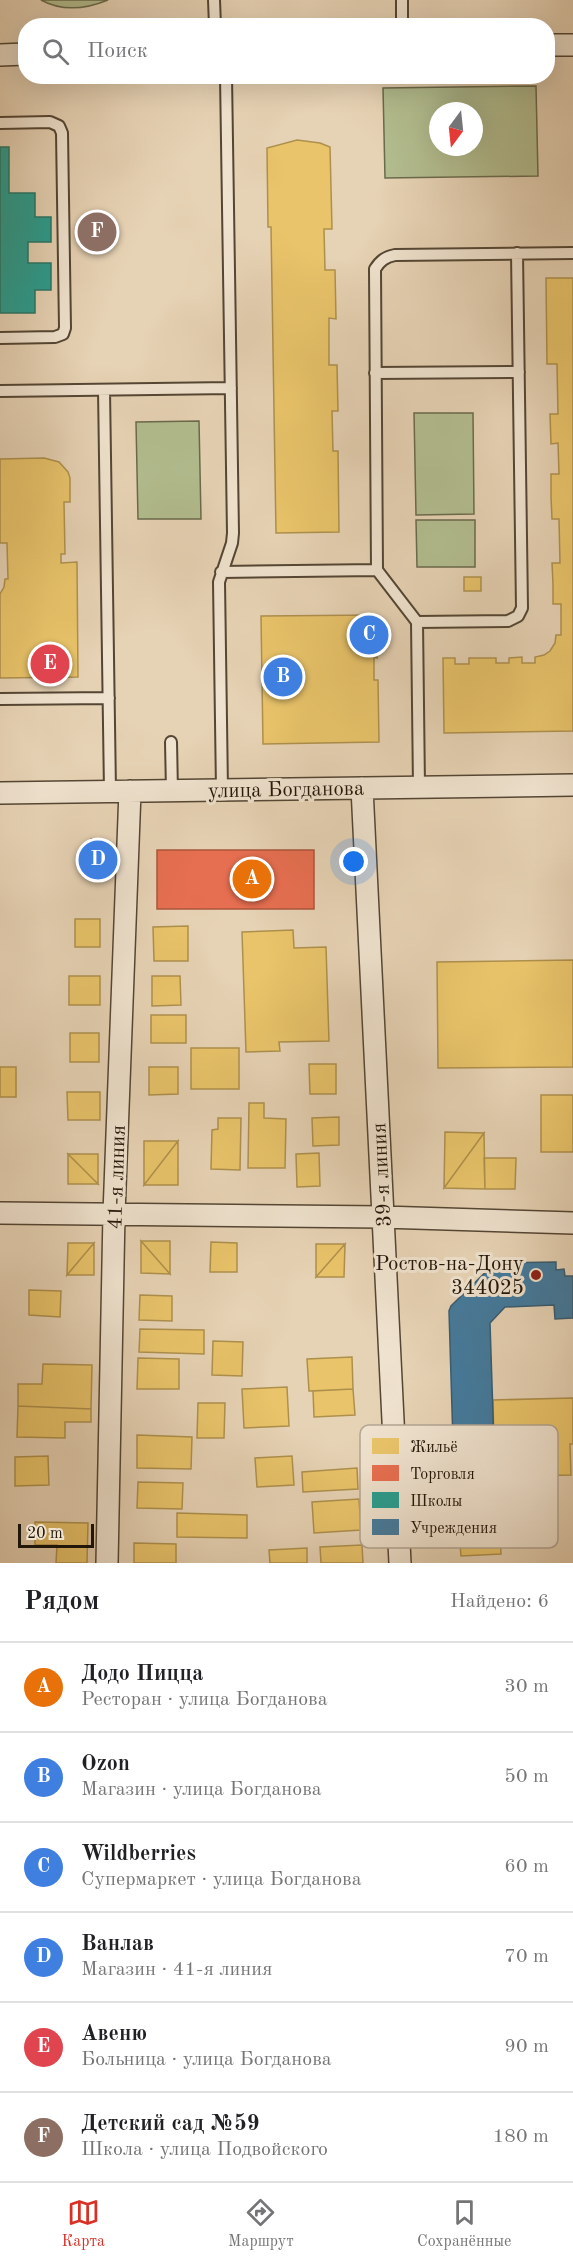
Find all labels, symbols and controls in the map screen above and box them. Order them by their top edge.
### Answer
search box [18,18,555,84]
icon: search [39,35,72,68]
text: Поиск [87,40,148,62]
north arrow [429,102,483,156]
pin: F [78,210,116,254]
pin: C [350,612,388,658]
pin: E [31,642,70,686]
pin: B [264,654,302,700]
street label: улица Богданова [208,779,364,802]
pin: D [78,838,118,882]
your location [339,847,368,876]
pin: A [232,856,272,902]
street label: 39-я линия [369,1122,396,1228]
street label: 41-я линия [105,1124,130,1230]
place label: Ростов-на-Дону 344025 [375,1254,524,1299]
marker: Ростов-на-Дону 344025 [529,1268,543,1282]
legend [360,1425,558,1548]
text: Жильё [410,1440,458,1456]
text: Торговля [410,1467,475,1483]
text: Школы [410,1494,462,1510]
scale bar [18,1521,94,1548]
text: Учреждения [410,1521,497,1537]
text: 20 m [27,1526,63,1542]
text: Рядом [24,1589,99,1615]
text: Найдено: 6 [450,1592,549,1612]
text: Додо Пицца [81,1663,204,1685]
text: A [36,1677,51,1697]
text: 30 m [504,1677,549,1697]
text: Ресторан · улица Богданова [81,1690,328,1710]
text: Ozon [81,1753,130,1775]
text: B [36,1767,51,1787]
text: 50 m [504,1767,549,1787]
text: Магазин · улица Богданова [81,1780,322,1800]
text: Wildberries [81,1843,196,1865]
text: C [37,1857,50,1877]
text: 60 m [504,1857,549,1877]
text: Супермаркет · улица Богданова [81,1870,362,1890]
text: Ванлав [81,1933,154,1955]
text: D [36,1947,51,1967]
text: 70 m [504,1947,549,1967]
text: Магазин · 41-я линия [81,1960,272,1980]
text: Авеню [81,2023,147,2045]
text: E [37,2037,50,2057]
text: 90 m [504,2037,549,2057]
text: Больница · улица Богданова [81,2050,332,2070]
text: Детский сад №59 [81,2113,260,2135]
text: F [37,2127,50,2147]
text: 180 m [493,2127,549,2147]
text: Школа · улица Подвойского [81,2140,328,2160]
tab: Карта [62,2196,105,2252]
tab: Маршрут [228,2196,294,2252]
tab: Сохранённые [417,2196,511,2252]

